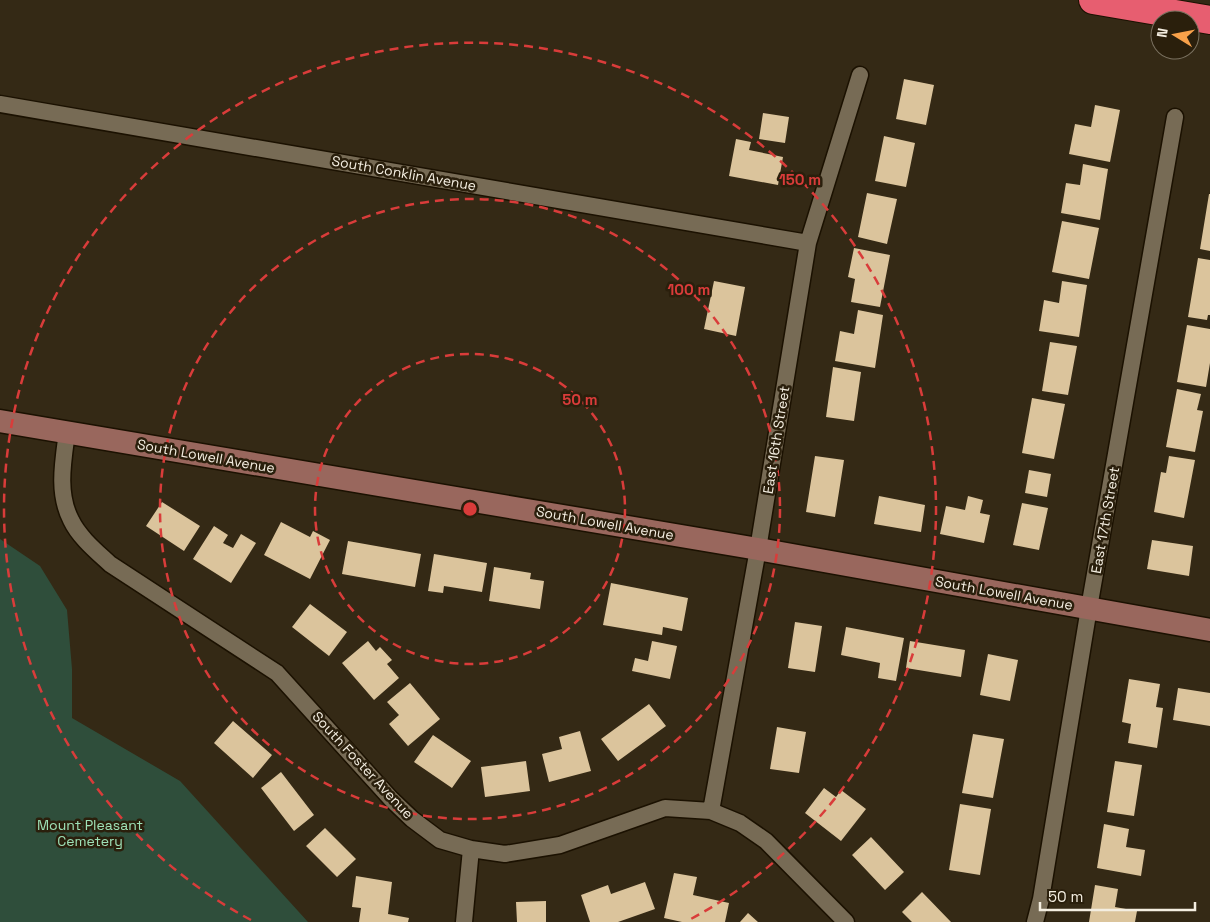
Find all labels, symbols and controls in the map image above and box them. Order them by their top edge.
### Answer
north arrow [1150,10,1200,60]
text: N [1153,27,1172,39]
street label: South Conklin Avenue [330,151,478,195]
text: 150 m [779,170,821,189]
text: 100 m [668,280,710,299]
street label: East 16th Street [759,385,793,495]
text: 50 m [562,390,598,409]
street label: South Lowell Avenue [136,435,276,477]
street label: East 17th Street [1087,465,1123,575]
centre of rings [461,500,479,518]
street label: South Lowell Avenue [535,502,675,544]
street label: South Lowell Avenue [934,572,1074,614]
street label: South Foster Avenue [309,708,417,822]
park label: Mount Pleasant Cemetery [37,816,143,850]
scale bar [1040,880,1195,912]
text: 50 m [1048,887,1083,906]

